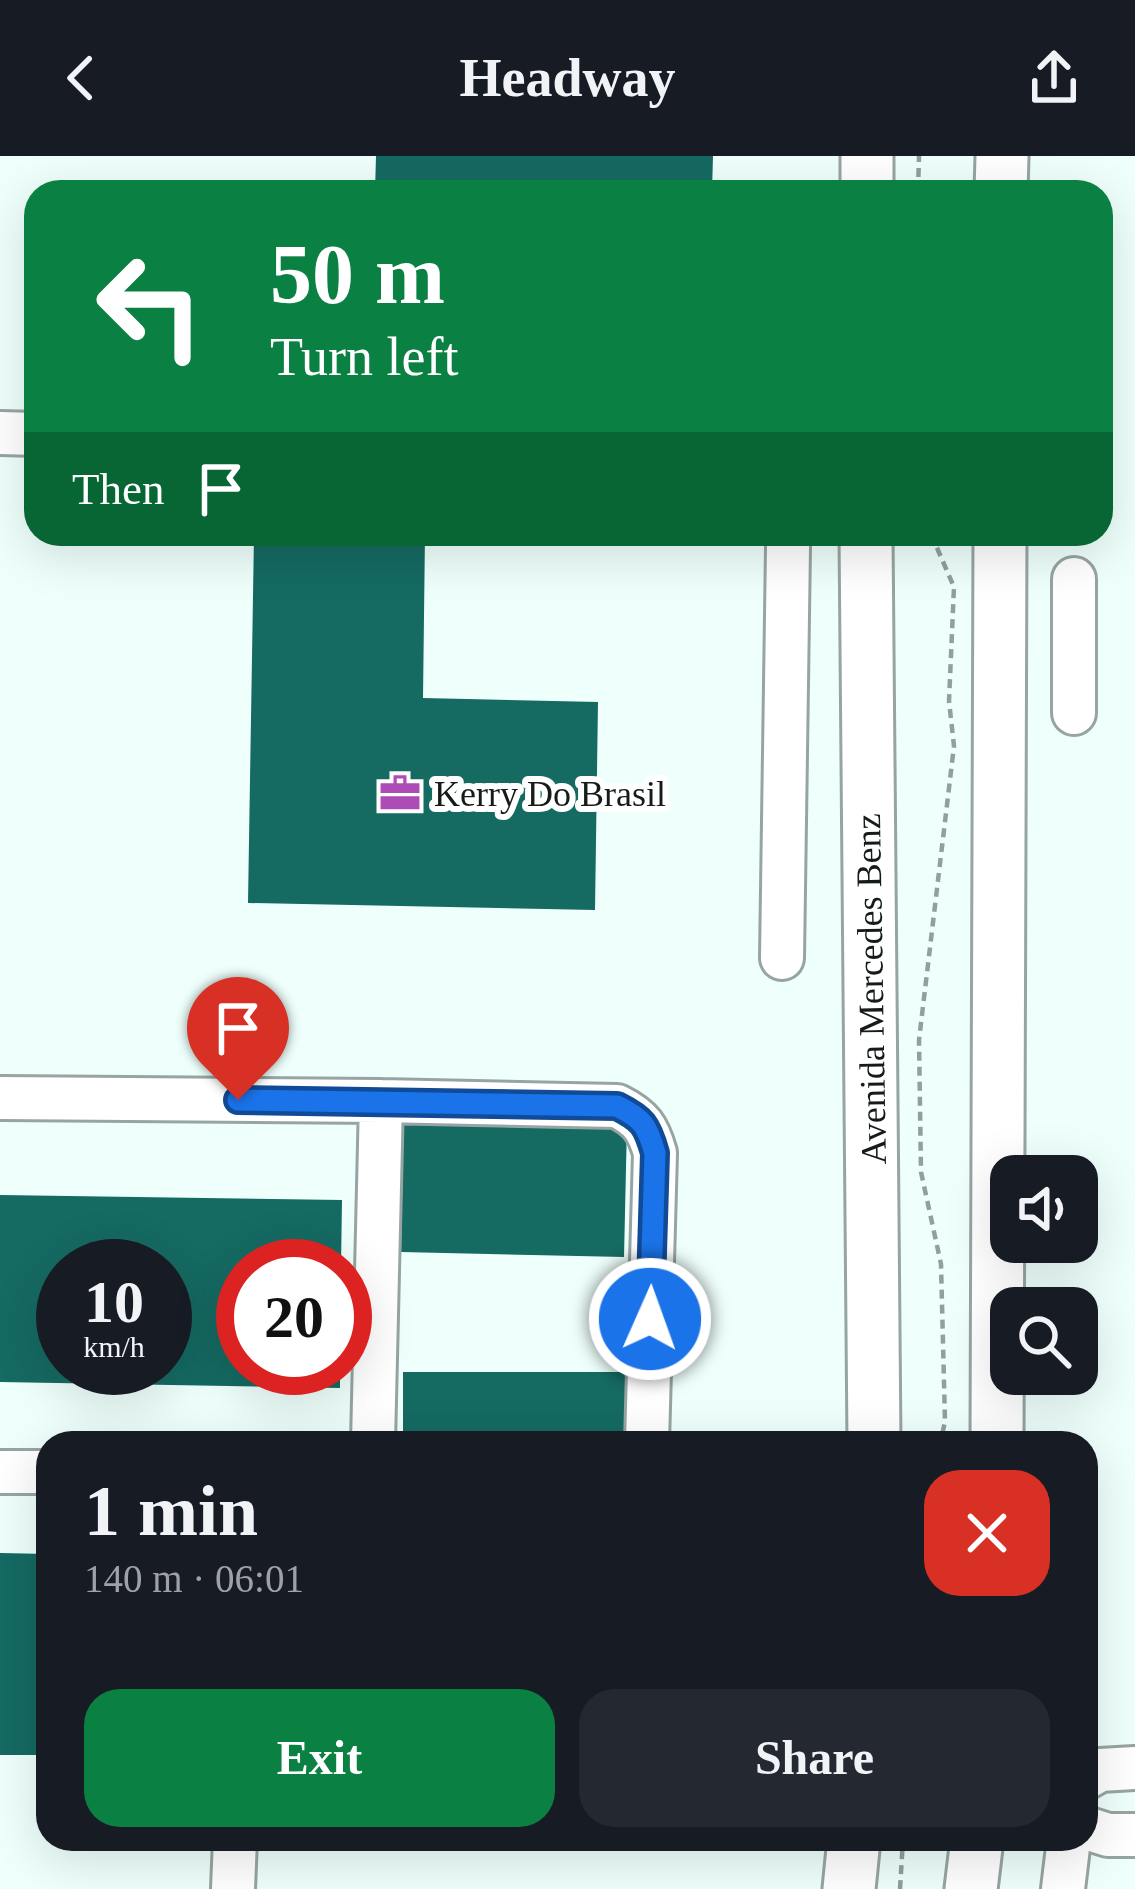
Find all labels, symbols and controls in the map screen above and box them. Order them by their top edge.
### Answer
icon: back [48,45,114,111]
icon: share [1021,45,1087,111]
text: Headway [460,48,676,108]
icon: left [72,228,228,384]
text: 50 m [270,228,445,321]
text: Turn left [270,327,459,387]
icon: arrive [188,456,254,522]
text: Then [72,464,164,514]
office icon: Kerry Do Brasil [377,770,423,816]
place label: Kerry Do Brasil [434,774,666,814]
street label: Avenida Mercedes Benz [848,813,894,1165]
pin [187,977,289,1100]
icon: arrive [205,995,271,1061]
map controls [990,1155,1098,1395]
button: sound [990,1155,1098,1263]
speed limit sign: 20 [216,1239,372,1395]
position arrow [587,1256,713,1382]
text: 10 [84,1269,144,1335]
button: search [990,1287,1098,1395]
text: km/h [83,1330,145,1363]
button: close [924,1470,1050,1596]
text: 1 min [84,1471,258,1551]
text: 140 m · 06:01 [84,1557,304,1600]
button: Exit [84,1689,555,1827]
button: Share [579,1689,1050,1827]

